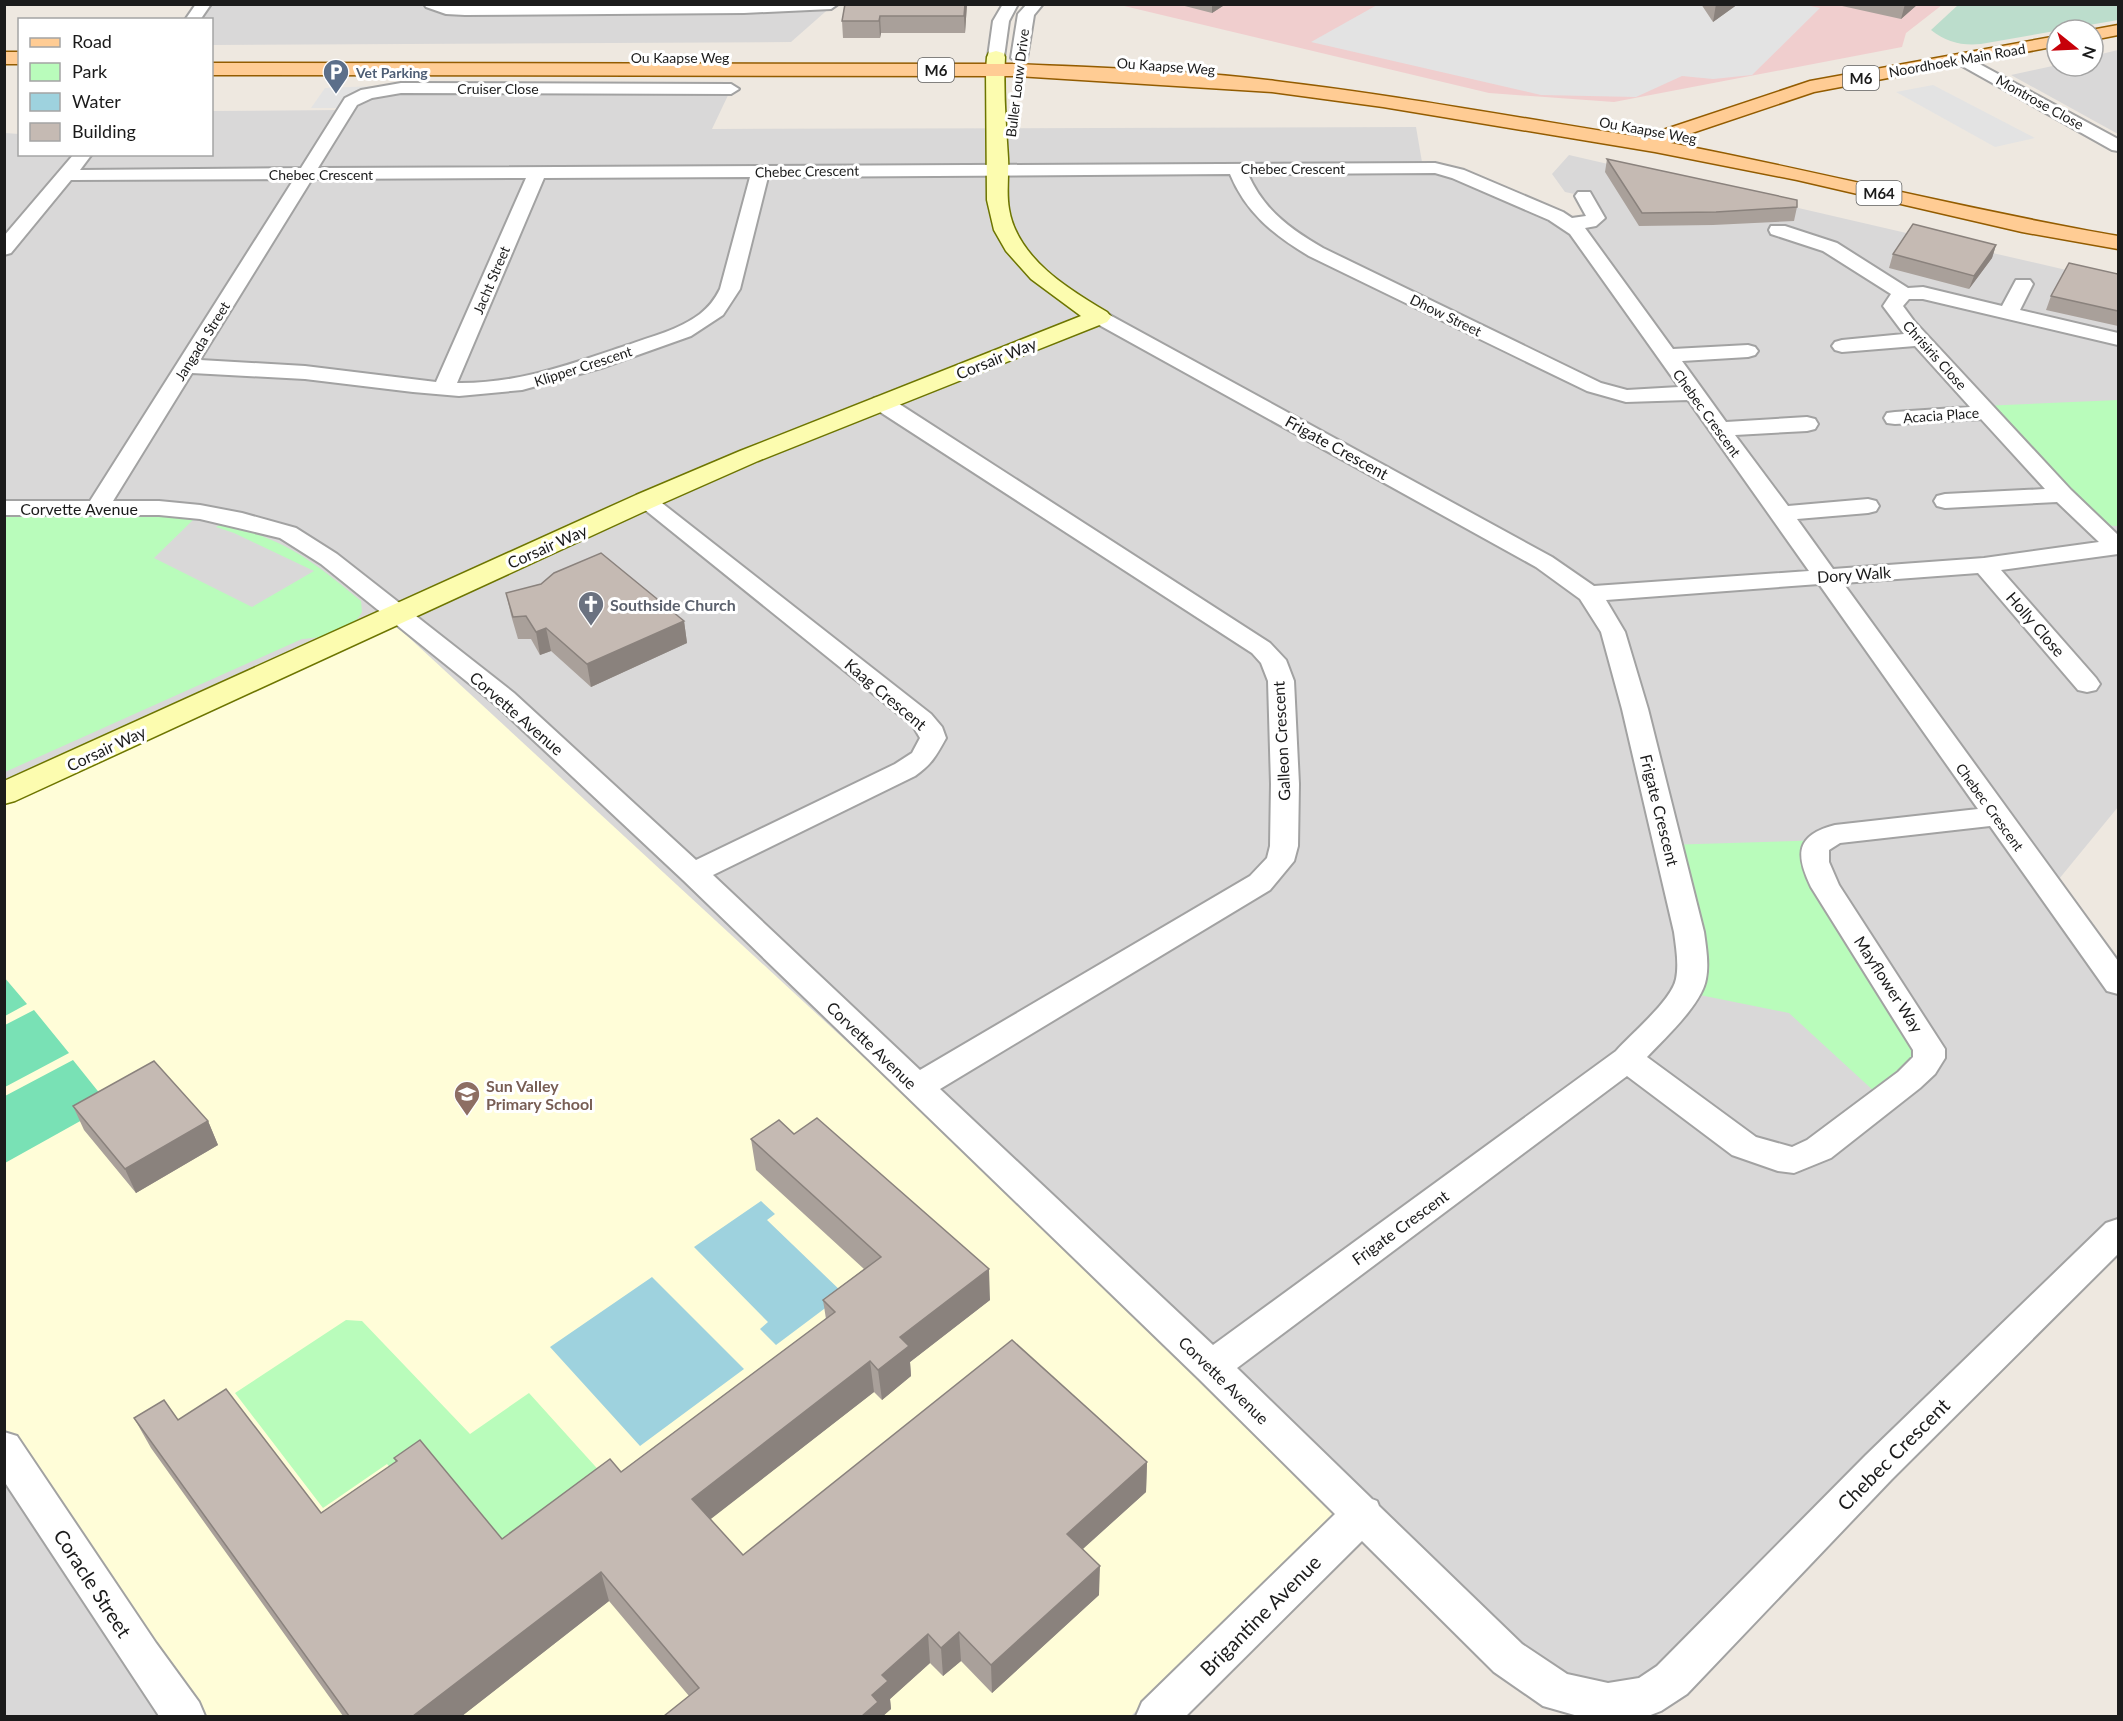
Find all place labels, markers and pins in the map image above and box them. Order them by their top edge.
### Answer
parking icon: Vet Parking [321,57,351,95]
place label: Vet Parking [355,64,428,81]
church icon: Southside Church [576,589,606,627]
place label: Southside Church [610,595,736,614]
place label: Sun Valley Primary School [486,1076,593,1113]
school or university icon: Sun Valley Primary School [452,1079,482,1117]

